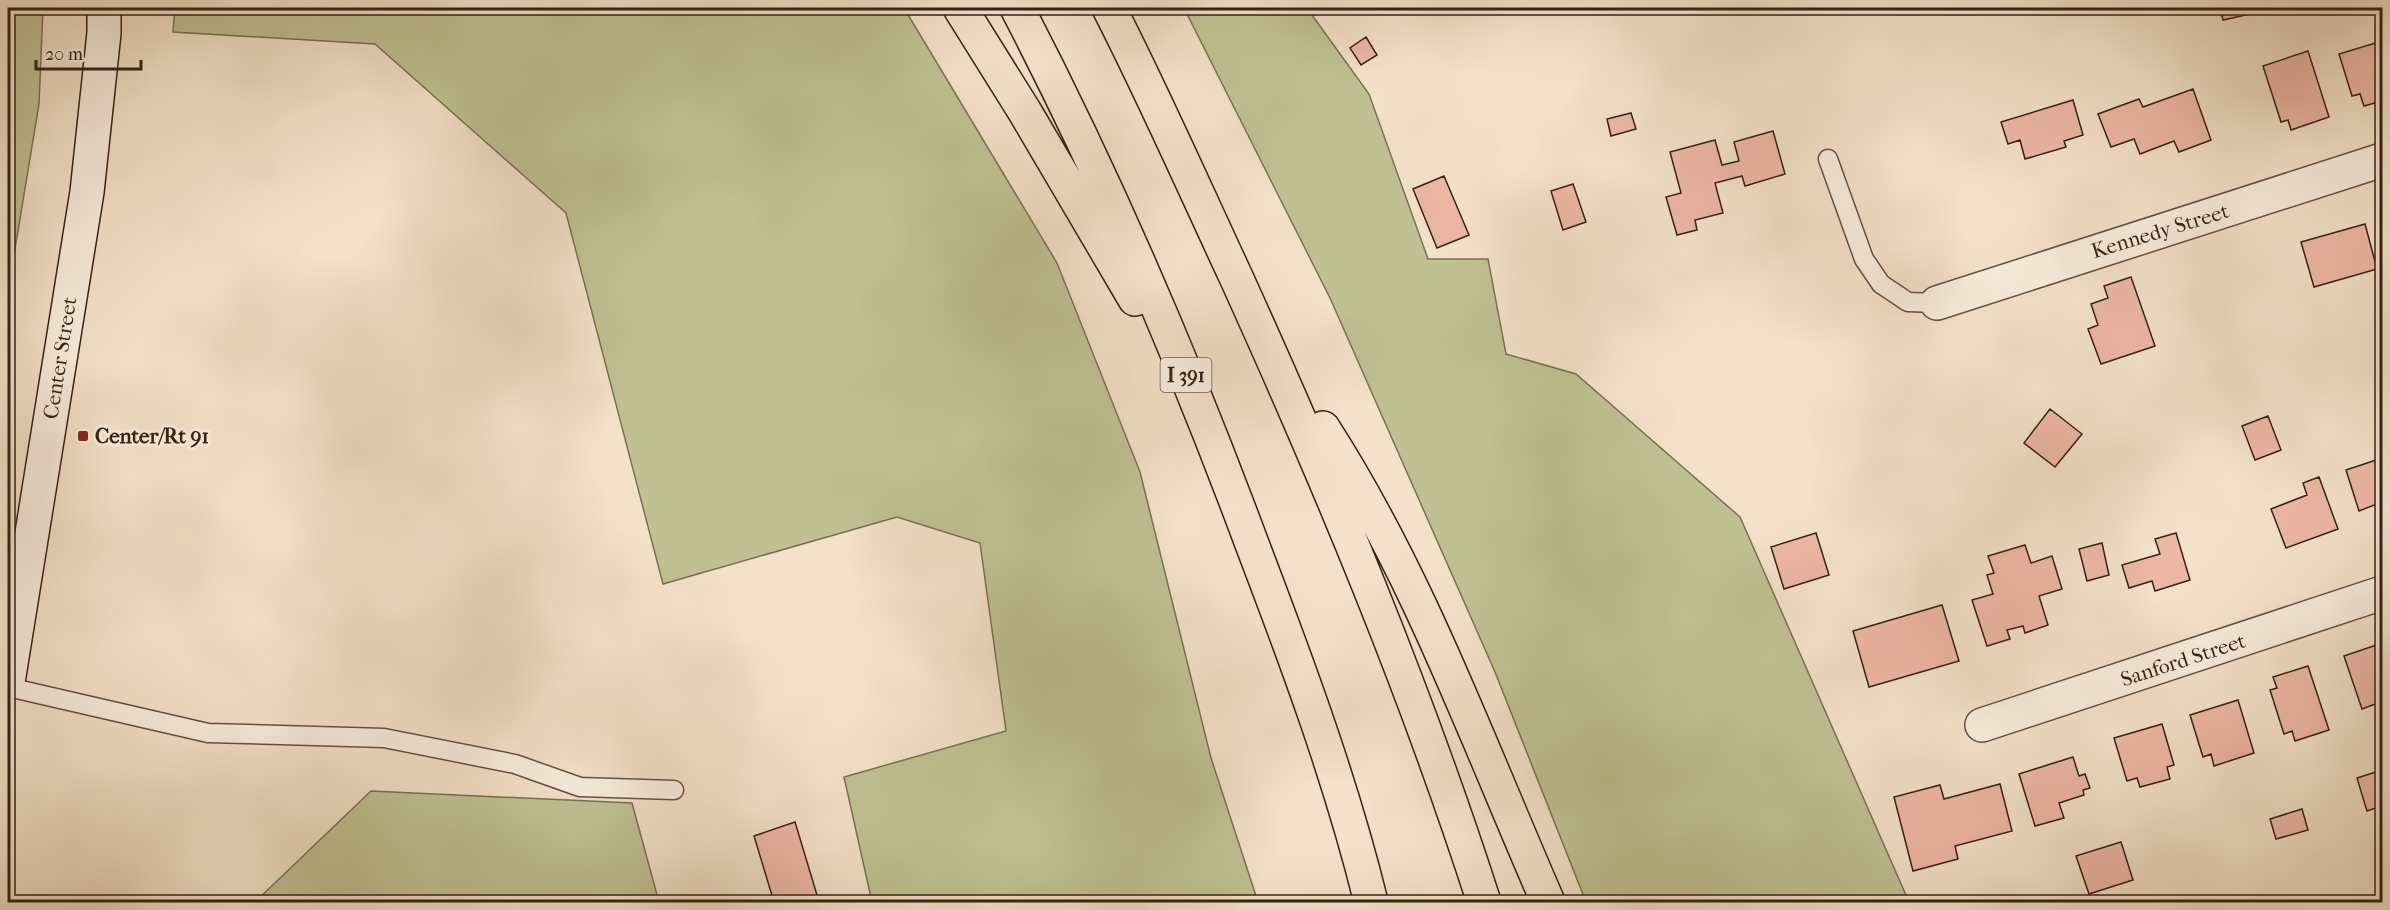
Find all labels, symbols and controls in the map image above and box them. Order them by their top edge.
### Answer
scale bar [36,33,141,71]
text: 20 m [45,44,83,65]
street label: Kennedy Street [2088,199,2232,263]
street label: Center Street [39,295,82,421]
road number: I 391 [1160,358,1212,392]
place label: Center/Rt 91 [95,424,209,448]
marker: Center/Rt 91 [76,429,90,443]
street label: Sanford Street [2118,628,2249,691]

